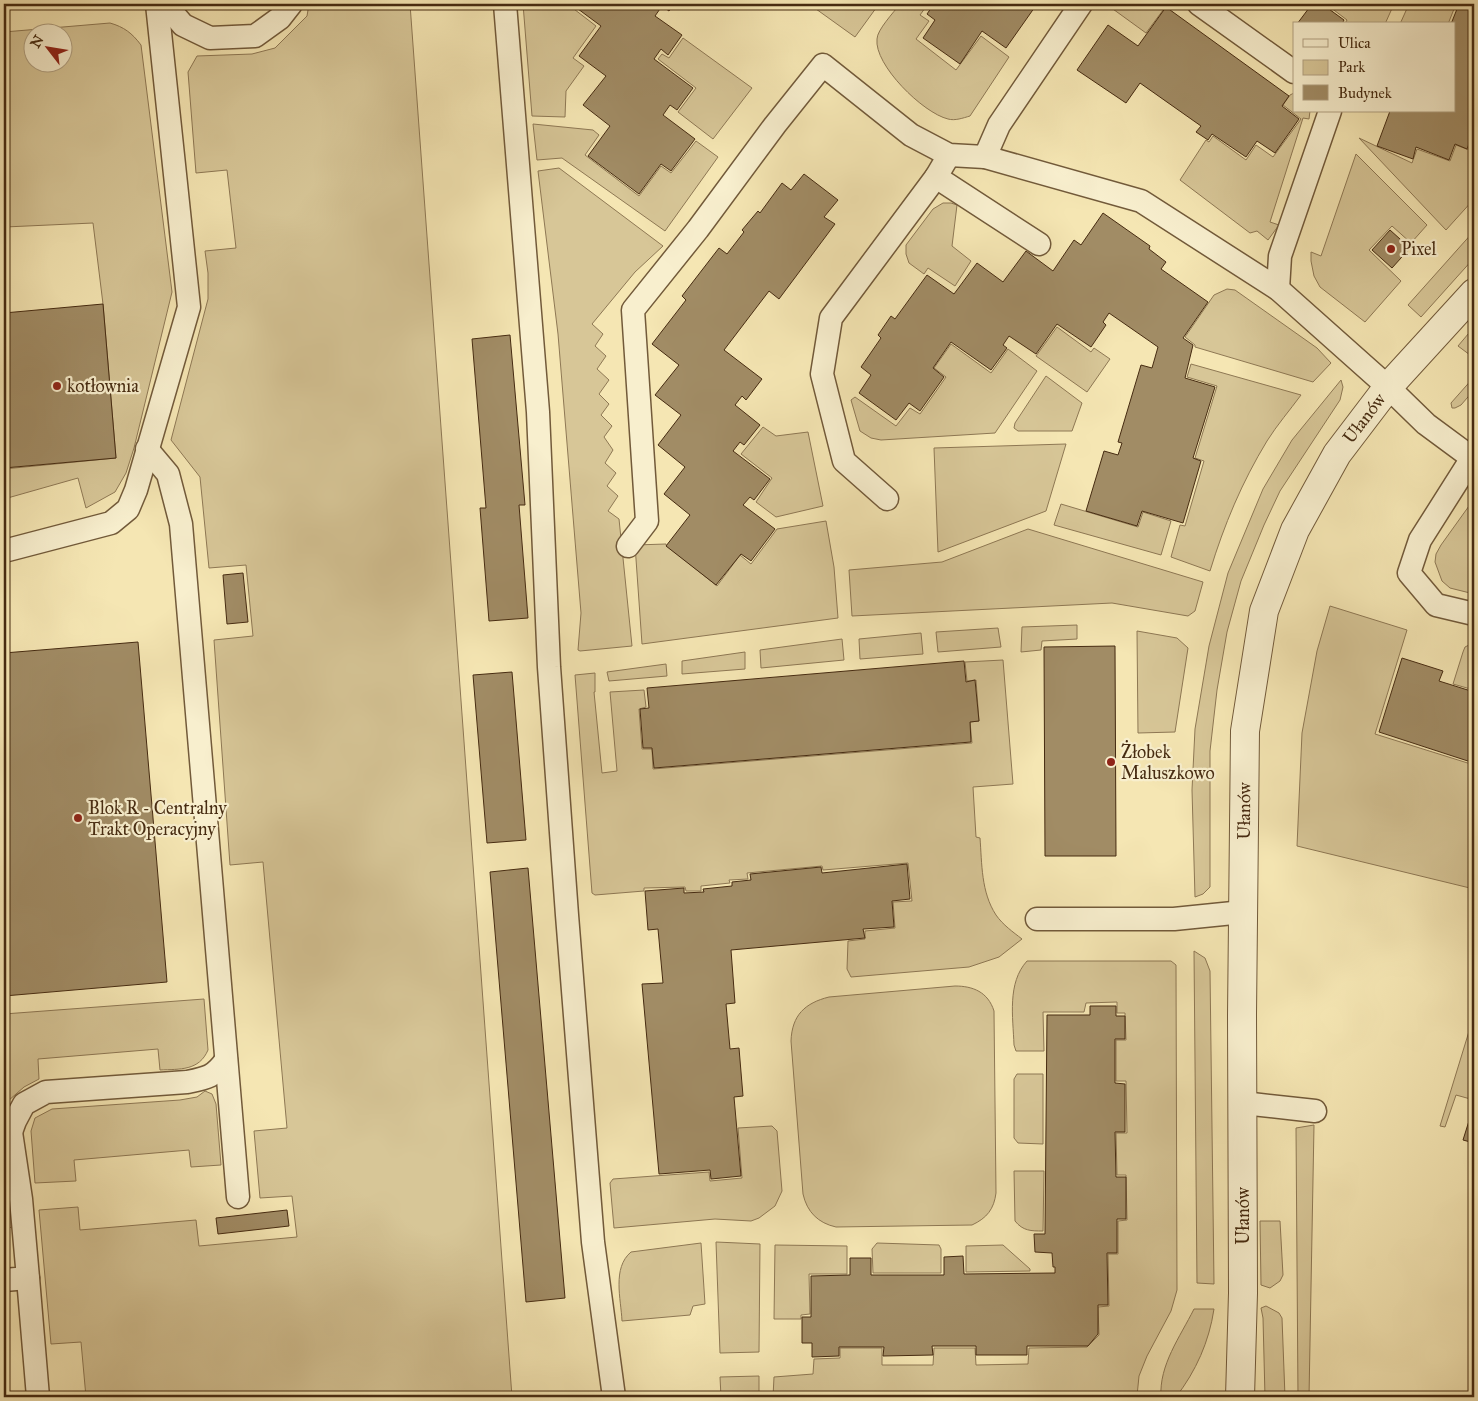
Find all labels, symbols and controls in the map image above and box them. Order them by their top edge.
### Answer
north arrow [22,22,72,72]
legend [1293,22,1456,112]
text: N [27,32,48,51]
text: Ulica [1338,34,1371,52]
text: Park [1338,58,1365,76]
text: Budynek [1338,84,1392,102]
place label: Pixel [1401,238,1437,260]
marker: Pixel [1385,243,1397,255]
place label: kotłownia [67,375,139,397]
marker: kotłownia [51,380,63,392]
street label: Ułanów [1338,389,1390,448]
place label: Żłobek Maluszkowo [1121,740,1215,784]
marker: Żłobek Maluszkowo [1105,756,1117,768]
street label: Ułanów [1233,782,1255,840]
place label: Blok R - Centralny Trakt Operacyjny [88,797,227,840]
marker: Blok R - Centralny Trakt Operacyjny [72,812,84,824]
street label: Ułanów [1232,1187,1254,1245]

